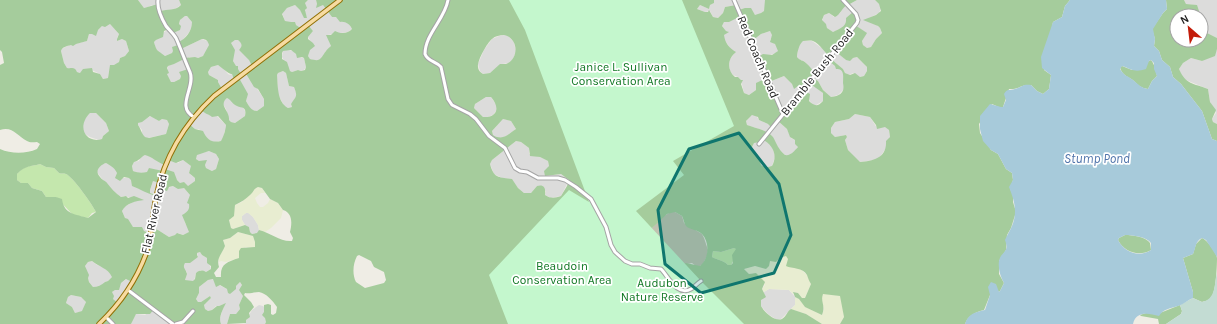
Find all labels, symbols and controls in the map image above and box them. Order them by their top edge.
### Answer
north arrow [1169,8,1209,48]
text: N [1178,12,1191,27]
street label: Red Coach Road [734,14,782,100]
street label: Bramble Bush Road [778,26,856,118]
park label: Janice L. Sullivan Conservation Area [571,60,671,88]
water label: Stump Pond [1064,151,1130,166]
street label: Flat River Road [138,173,170,255]
park label: Beaudoin Conservation Area [512,259,612,287]
park label: Audubon Nature Reserve [621,276,703,304]

